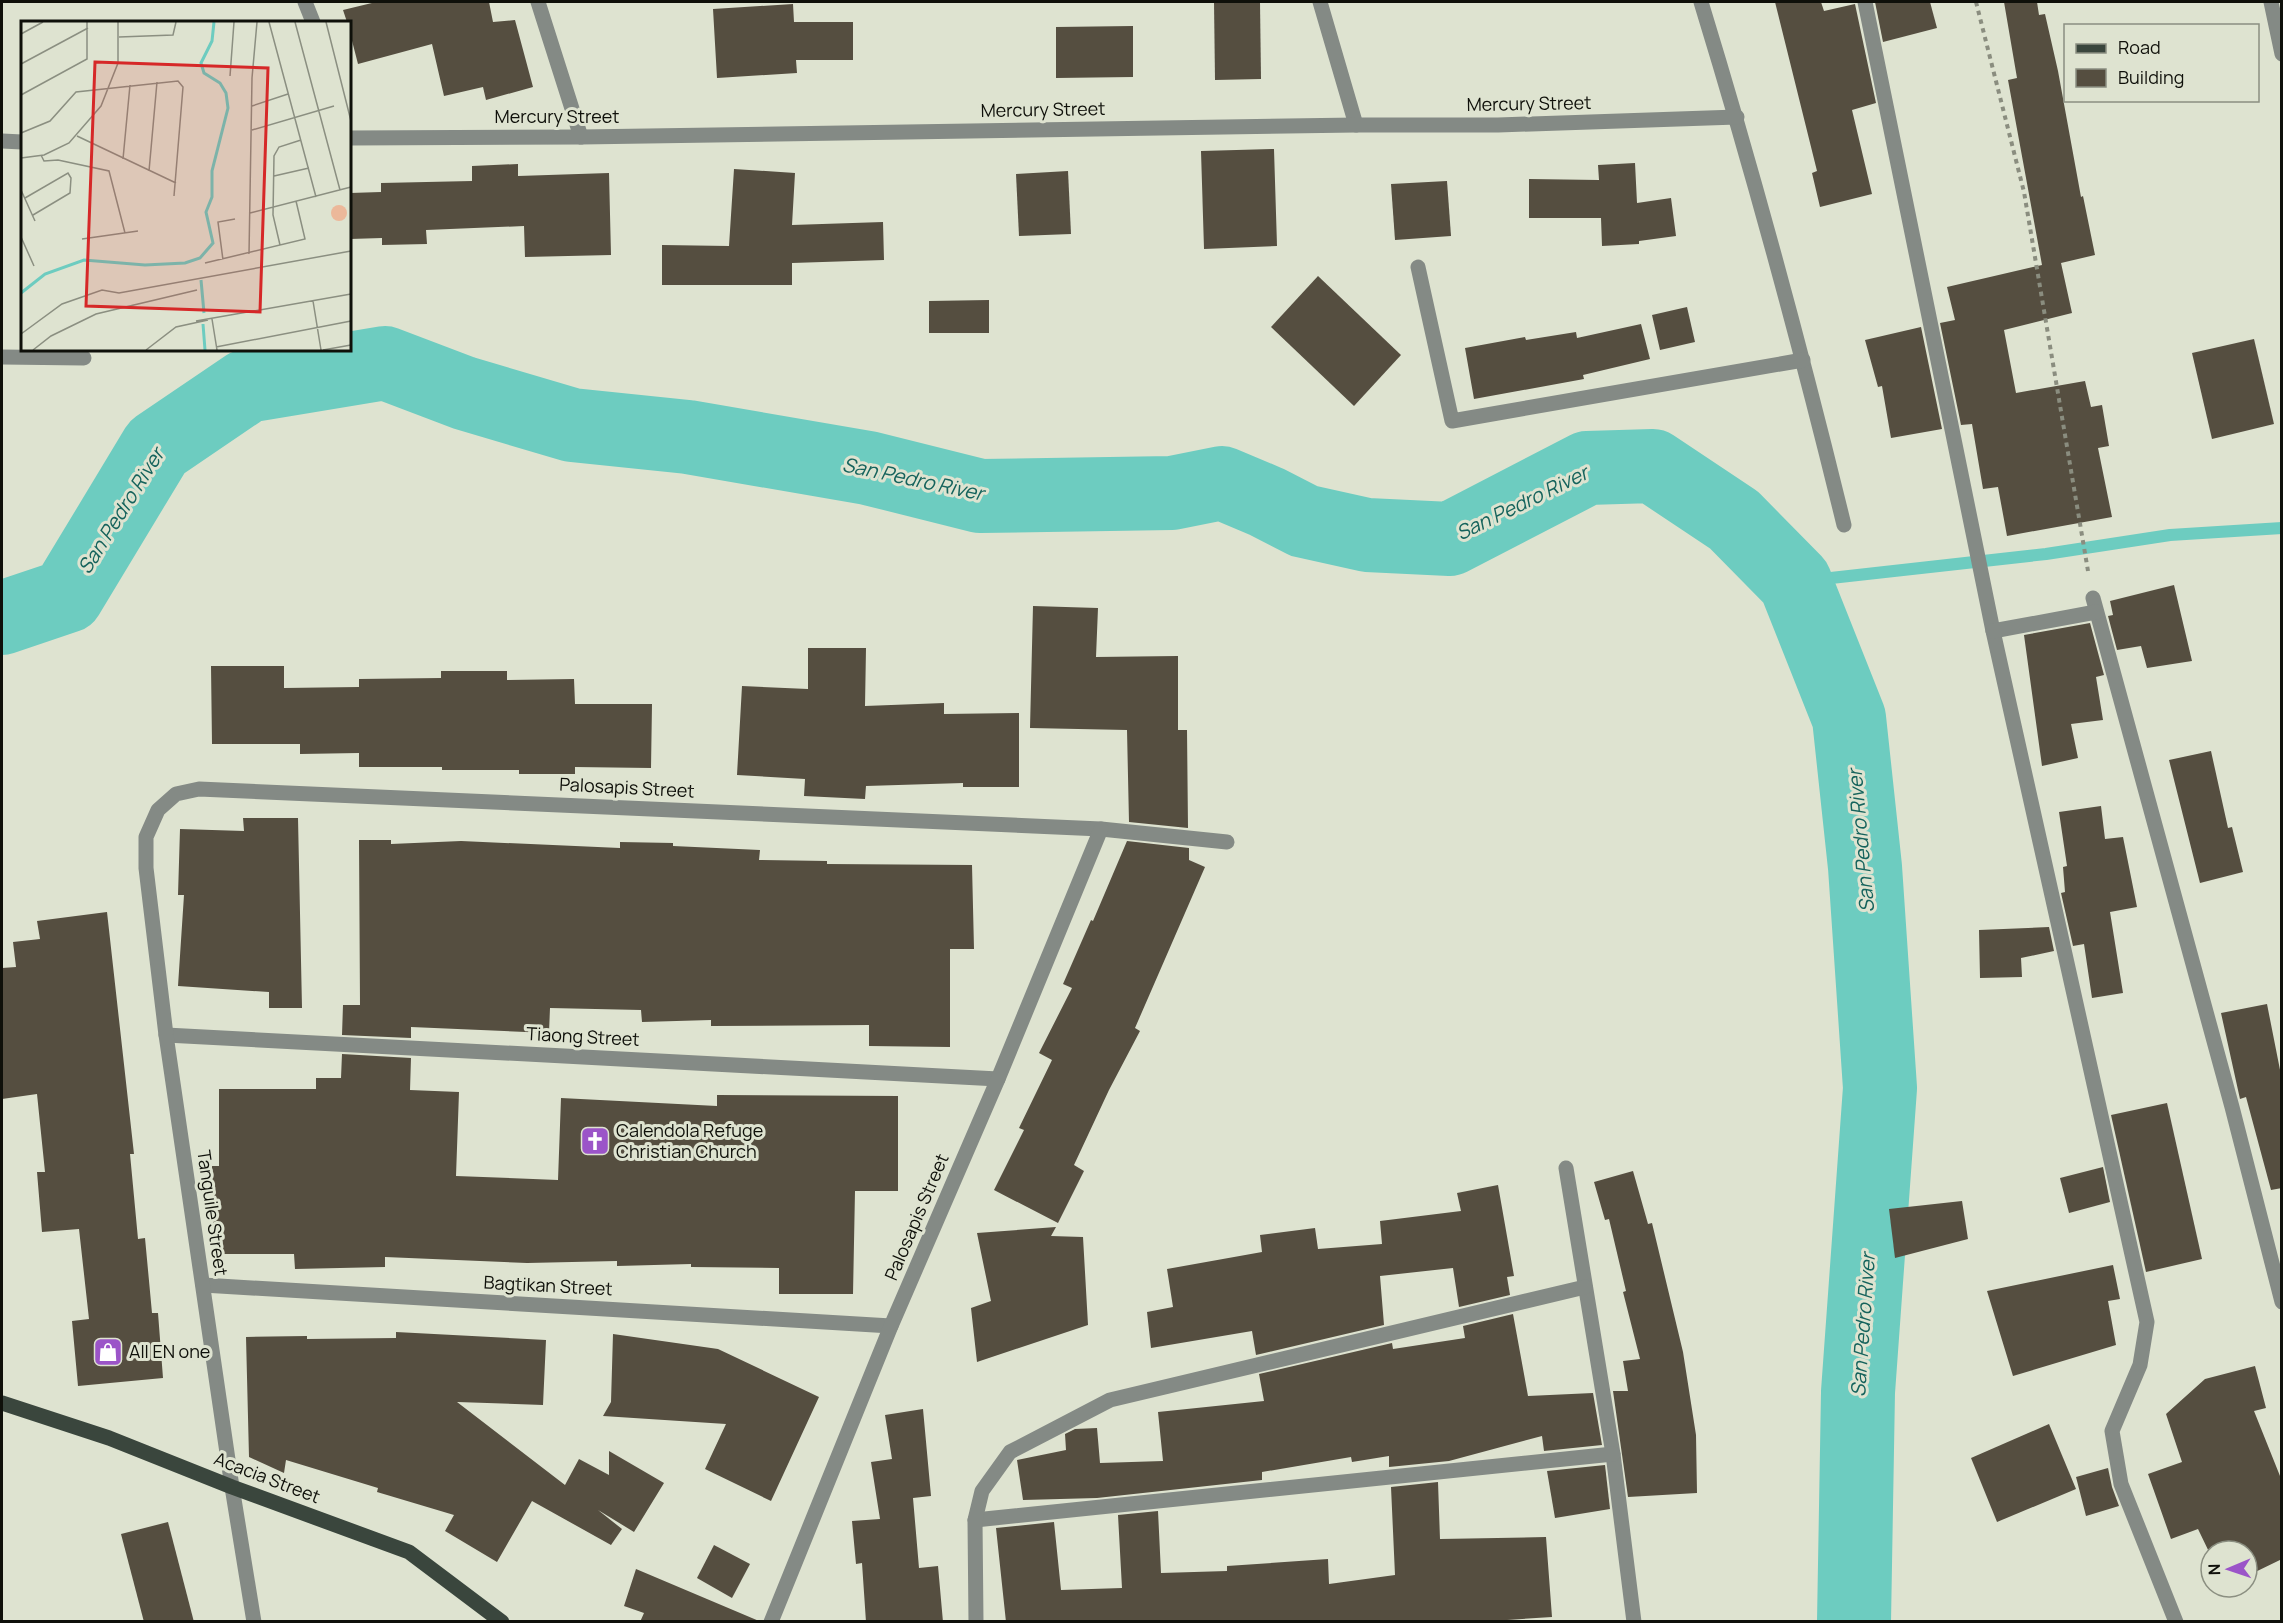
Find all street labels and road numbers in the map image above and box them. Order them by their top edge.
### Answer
street label: Mercury Street [1466,90,1592,116]
street label: Mercury Street [980,96,1106,122]
street label: Mercury Street [495,104,619,128]
street label: Palosapis Street [559,771,695,803]
street label: Tiaong Street [526,1021,640,1051]
street label: Tanguile Street [192,1148,234,1277]
street label: Palosapis Street [879,1150,954,1284]
street label: Bagtikan Street [483,1270,613,1300]
street label: Acacia Street [211,1446,324,1508]

